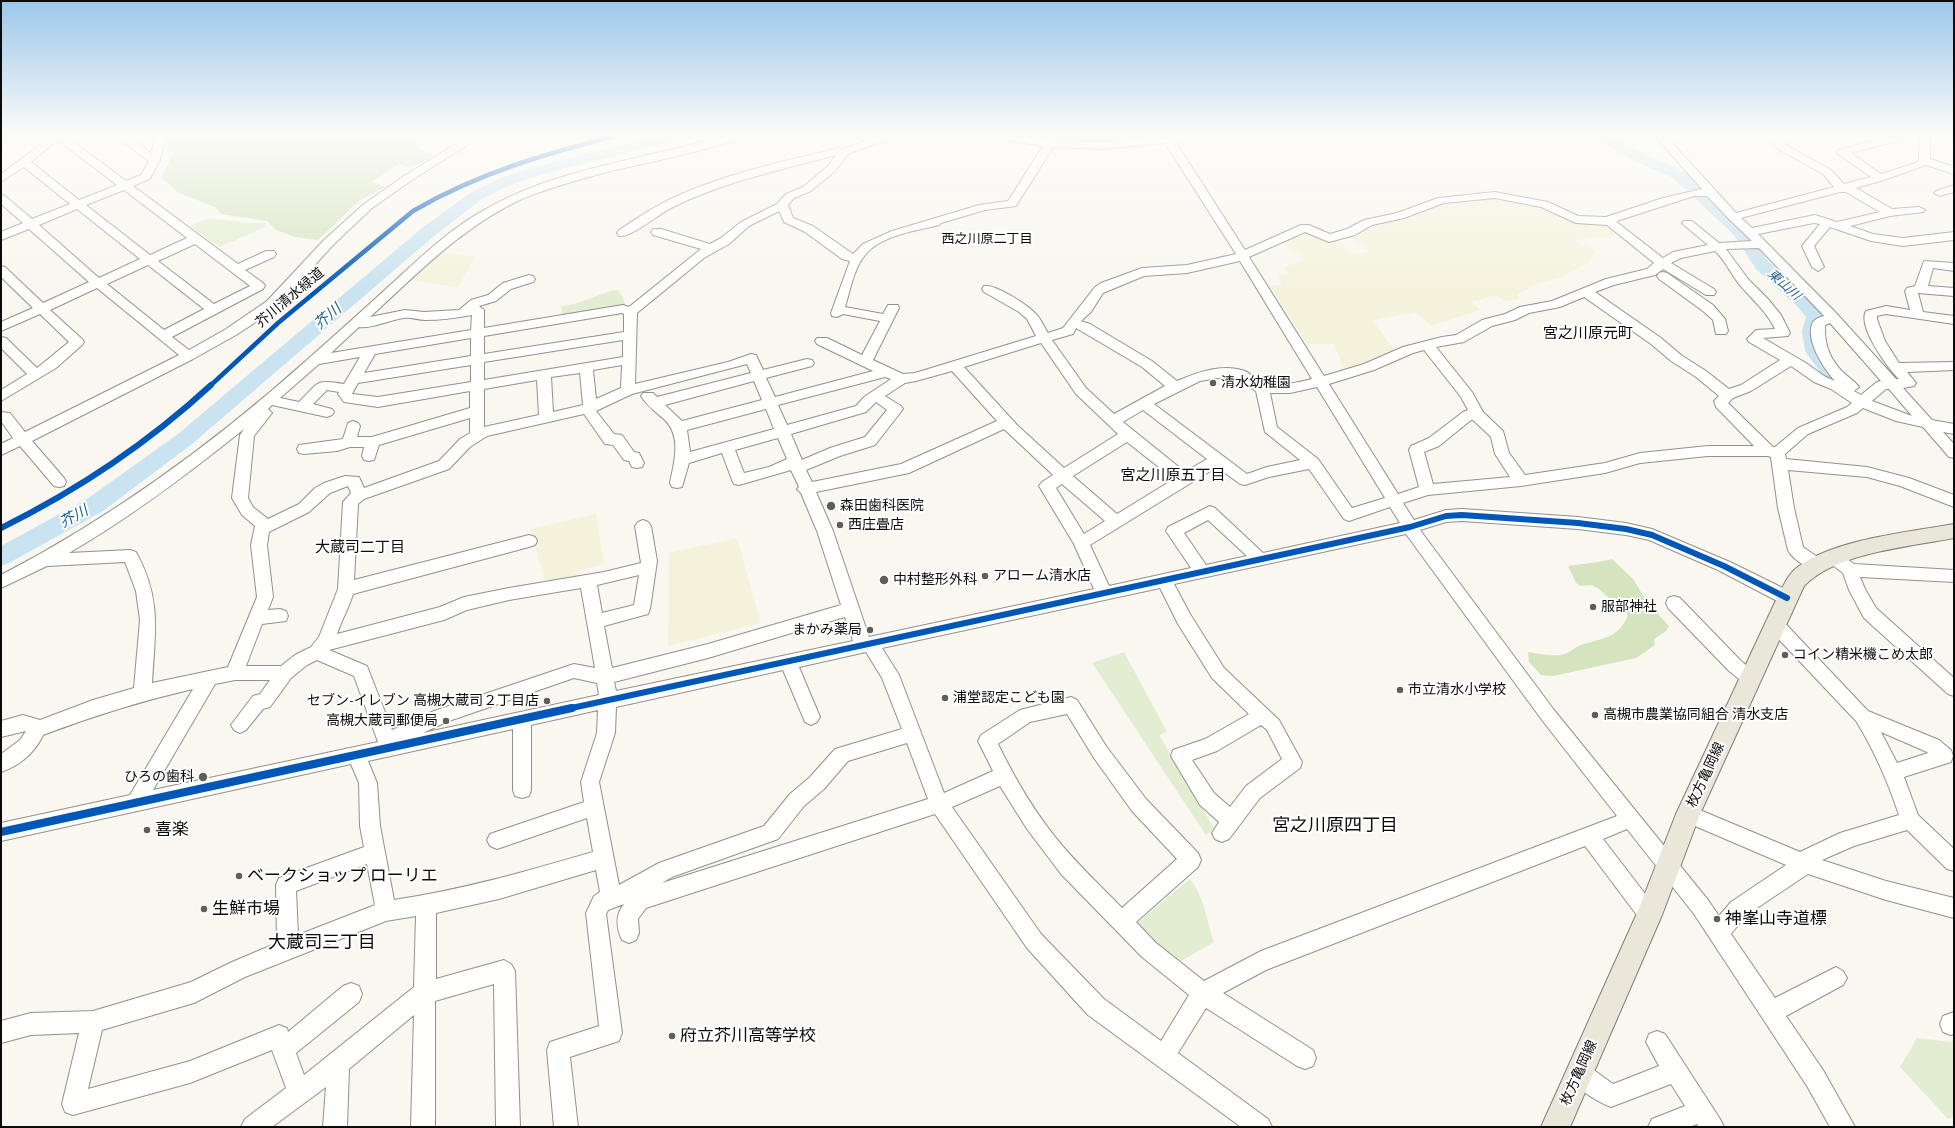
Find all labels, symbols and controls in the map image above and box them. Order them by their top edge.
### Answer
district label: 西之川原二丁目 [942,231,1032,247]
street label: 芥川清水緑道 [252,265,328,331]
water label: 東山川 [1764,266,1804,304]
water label: 芥川 [311,300,345,334]
district label: 宮之川原元町 [1543,325,1633,343]
place label: 清水幼稚園 [1221,375,1291,391]
marker: 清水幼稚園 [1208,378,1218,388]
district label: 宮之川原五丁目 [1121,467,1225,485]
place label: 森田歯科医院 [840,498,924,514]
marker: 森田歯科医院 [825,500,837,512]
water label: 芥川 [57,502,91,532]
place label: 西庄畳店 [848,517,904,533]
marker: 西庄畳店 [835,520,845,530]
district label: 大蔵司二丁目 [315,539,405,557]
place label: アローム清水店 [993,568,1091,584]
marker: アローム清水店 [980,571,990,581]
place label: 中村整形外科 [893,572,977,588]
marker: 中村整形外科 [878,574,890,586]
place label: 服部神社 [1601,599,1657,615]
marker: 服部神社 [1588,602,1598,612]
place label: まかみ薬局 [792,622,862,638]
marker: まかみ薬局 [865,625,875,635]
place label: コイン精米機こめ太郎 [1793,647,1933,663]
marker: コイン精米機こめ太郎 [1780,650,1790,660]
place label: 市立清水小学校 [1408,682,1506,698]
marker: 市立清水小学校 [1395,685,1405,695]
place label: 浦堂認定こども園 [953,690,1065,706]
place label: セブン-イレブン 高槻大蔵司２丁目店 [307,693,539,709]
marker: 浦堂認定こども園 [940,693,950,703]
marker: セブン-イレブン 高槻大蔵司２丁目店 [542,696,552,706]
place label: 高槻市農業協同組合 清水支店 [1603,707,1788,723]
marker: 高槻市農業協同組合 清水支店 [1590,710,1600,720]
place label: 高槻大蔵司郵便局 [326,713,438,729]
marker: 高槻大蔵司郵便局 [441,716,451,726]
street label: 枚方亀岡線 [1684,740,1728,810]
place label: ひろの歯科 [124,769,194,785]
marker: ひろの歯科 [197,771,209,783]
district label: 宮之川原四丁目 [1272,815,1398,837]
place label: 喜楽 [155,820,189,840]
marker: 喜楽 [142,825,152,835]
place label: ベークショップ ローリエ [247,866,438,886]
marker: ベークショップ ローリエ [234,871,244,881]
place label: 生鮮市場 [212,899,280,919]
marker: 生鮮市場 [199,904,209,914]
place label: 神峯山寺道標 [1725,909,1827,929]
marker: 神峯山寺道標 [1712,914,1722,924]
district label: 大蔵司三丁目 [268,932,376,954]
place label: 府立芥川高等学校 [680,1026,816,1046]
marker: 府立芥川高等学校 [667,1031,677,1041]
street label: 枚方亀岡線 [1557,1038,1601,1108]

